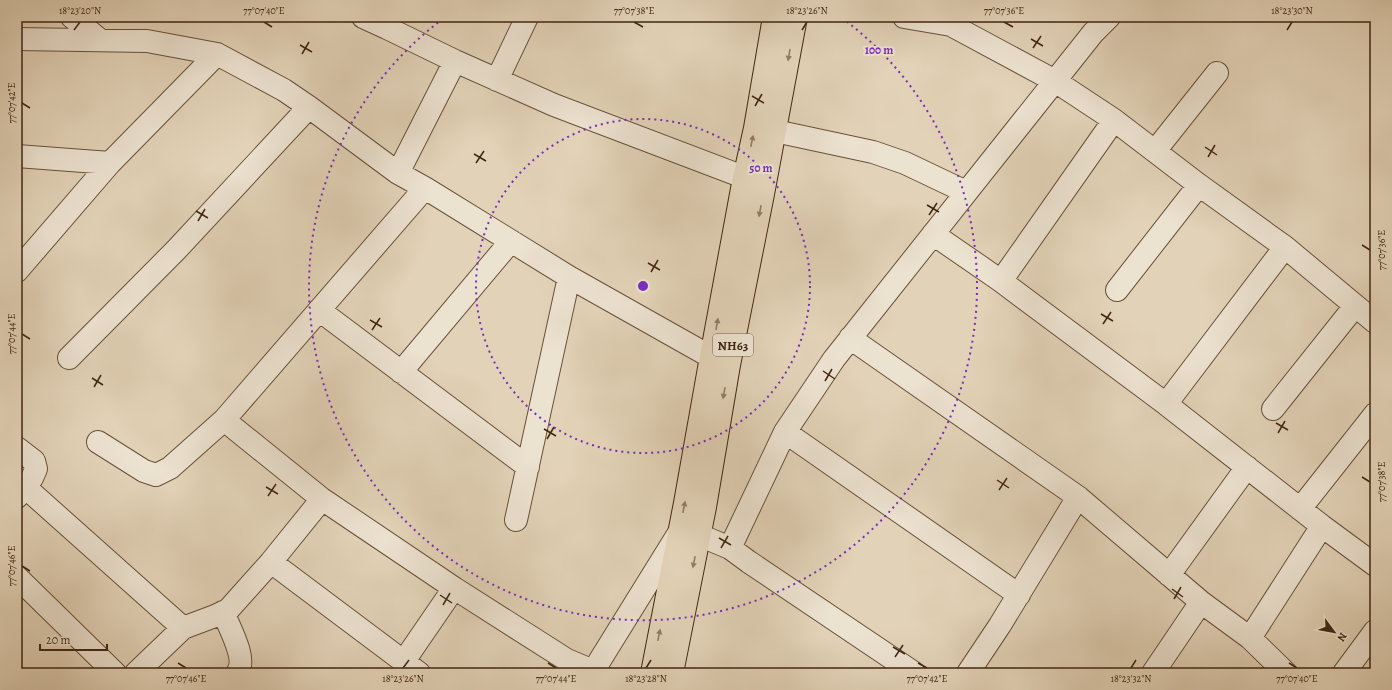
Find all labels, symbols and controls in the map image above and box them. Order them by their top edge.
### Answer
text: 18°23'20"N [59,4,101,17]
text: 77°07'40"E [243,4,285,17]
text: 77°07'38"E [614,4,654,17]
text: 18°23'26"N [786,4,828,17]
text: 77°07'36"E [984,4,1024,17]
text: 18°23'30"N [1271,4,1313,17]
text: 100 m [865,42,893,58]
one-way arrow [786,49,792,61]
text: 77°07'42"E [5,82,18,123]
one-way arrow [750,135,756,148]
text: 50 m [749,160,773,176]
one-way arrow [757,205,763,217]
text: 77°07'36"E [1375,230,1388,270]
centre of rings [636,279,650,293]
text: 77°07'44"E [5,314,18,354]
one-way arrow [714,318,720,330]
road number: NH63 [713,334,753,356]
one-way arrow [721,387,727,399]
text: 77°07'38"E [1375,462,1388,502]
one-way arrow [682,501,688,513]
text: 77°07'46"E [5,546,18,586]
one-way arrow [690,556,696,569]
north arrow [1314,612,1354,652]
scale bar [40,626,107,652]
one-way arrow [656,629,662,641]
text: N [1334,630,1351,644]
text: 20 m [46,632,70,648]
text: 77°07'46"E [166,672,206,685]
text: 18°23'26"N [382,672,424,685]
text: 77°07'44"E [536,672,576,685]
text: 18°23'28"N [625,672,667,685]
text: 77°07'42"E [907,672,948,685]
text: 18°23'32"N [1110,672,1152,685]
text: 77°07'40"E [1276,672,1318,685]

